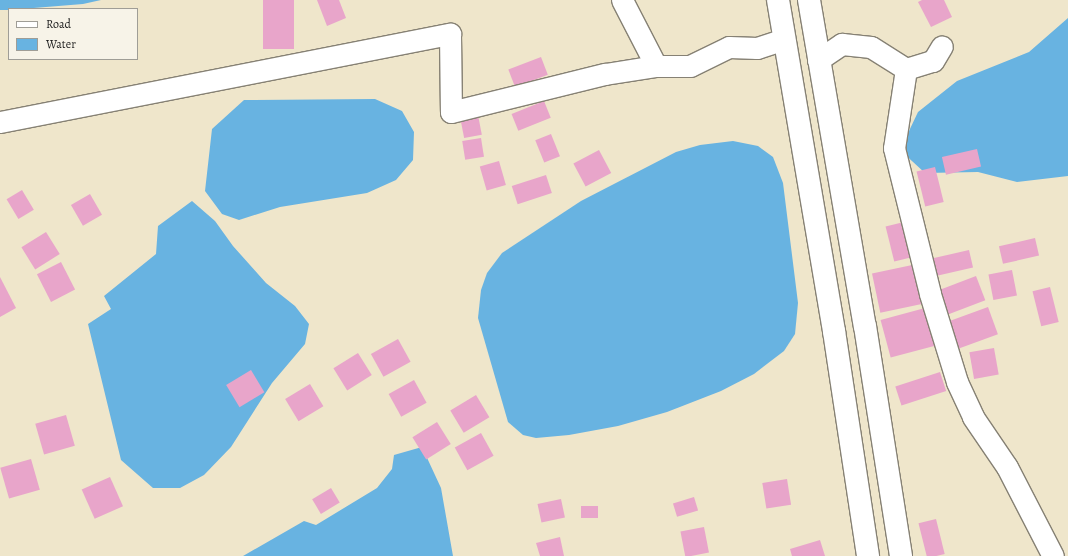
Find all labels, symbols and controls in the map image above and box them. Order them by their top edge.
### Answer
legend [8,8,138,60]
text: Road [46,16,71,32]
text: Water [46,36,76,52]

